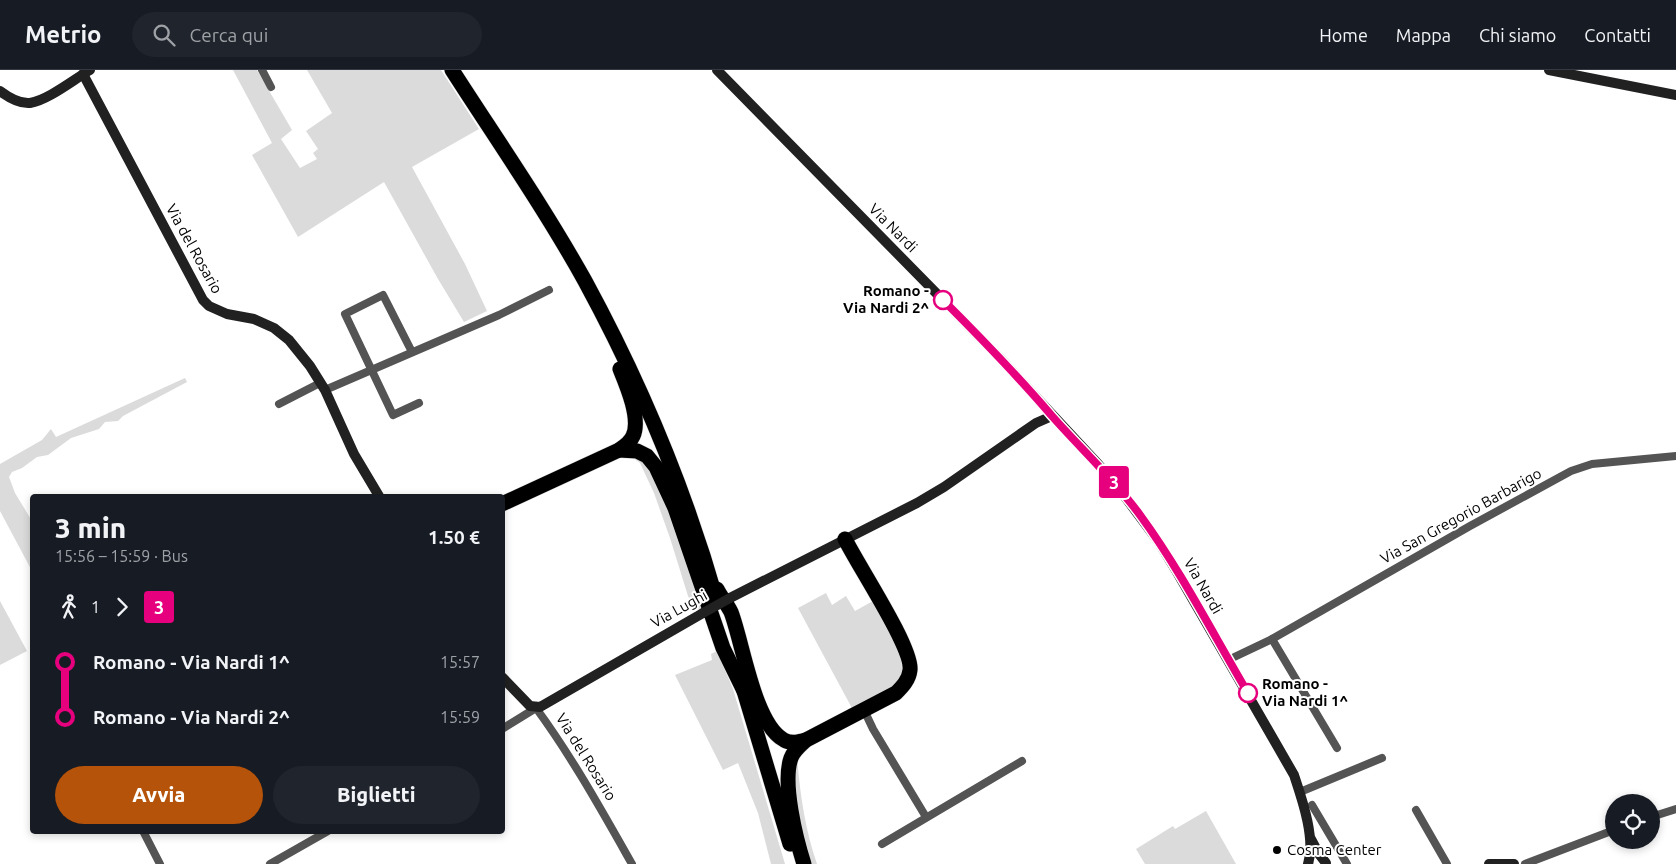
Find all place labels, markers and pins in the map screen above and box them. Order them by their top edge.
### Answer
place label: Romano - Via Nardi 2^ [843,282,930,316]
marker: Romano - Via Nardi 2^ [933,290,953,310]
place label: Romano - Via Nardi 1^ [1262,675,1348,709]
marker: Romano - Via Nardi 1^ [1238,683,1258,703]
place label: Cosma Center [1287,841,1382,858]
marker: Cosma Center [1271,844,1283,856]

